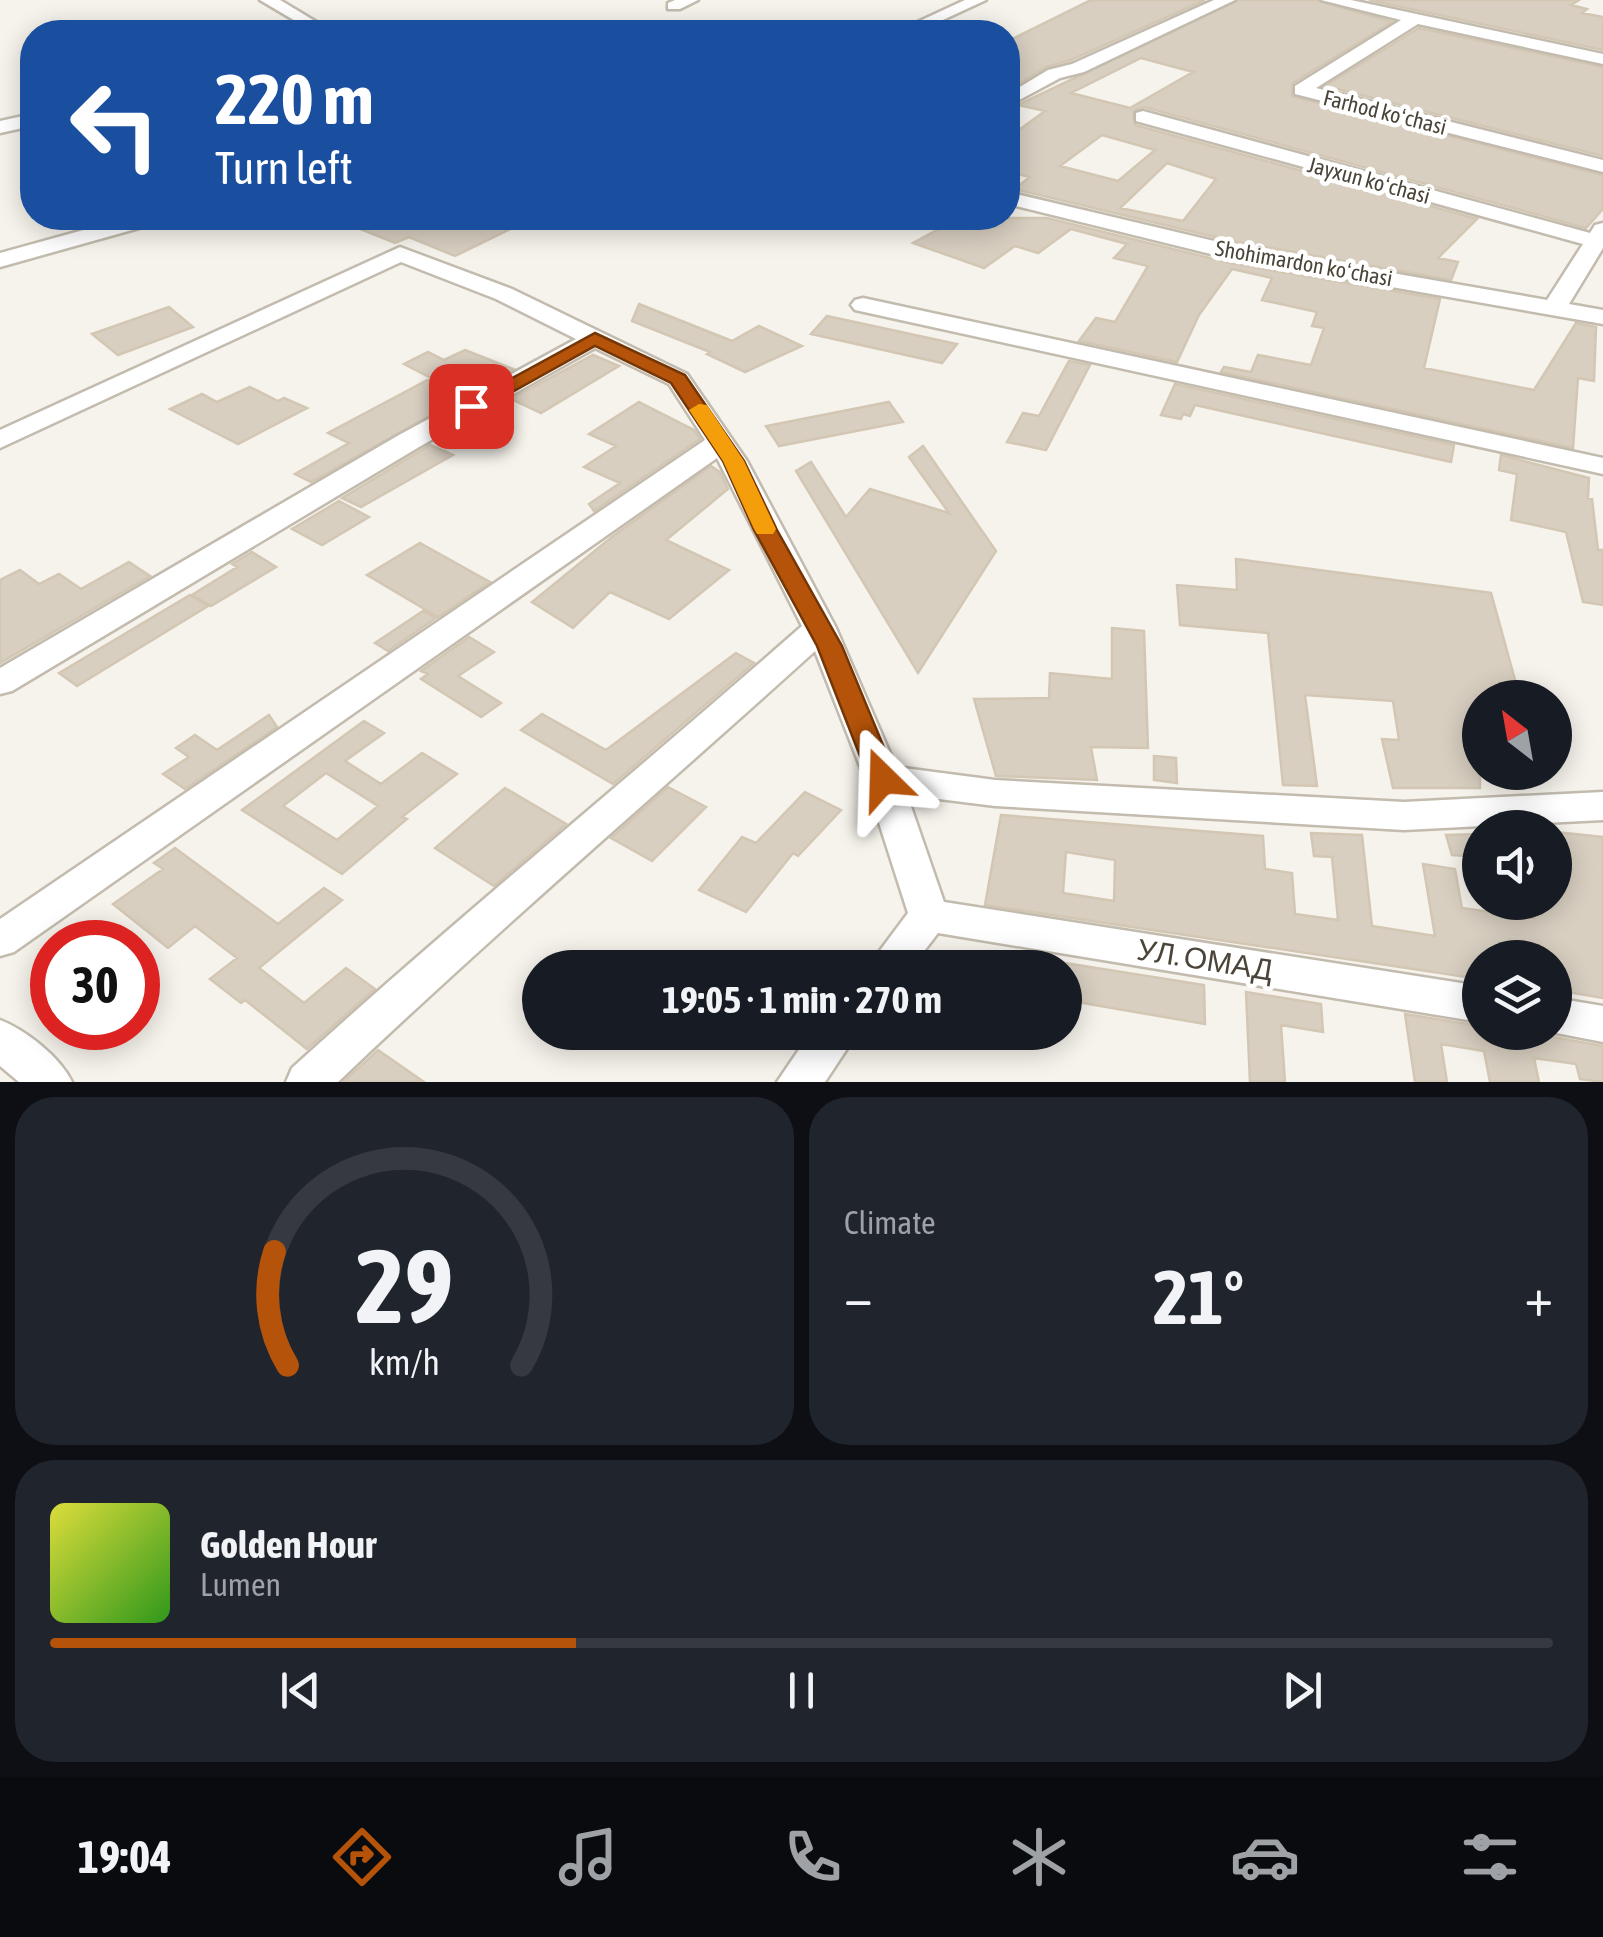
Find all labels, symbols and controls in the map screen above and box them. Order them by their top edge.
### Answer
text: 220 m [215,59,374,139]
icon: left [50,60,180,190]
street label: Farhod koʻchasi [1321,84,1449,140]
text: Turn left [215,142,353,194]
street label: Jayxun koʻchasi [1305,151,1433,209]
street label: Shohimardon koʻchasi [1213,235,1395,291]
pin [429,364,514,449]
icon: arrive [444,379,499,434]
north arrow [1462,680,1572,790]
map controls [1462,680,1572,1050]
position arrow [831,727,935,831]
button: sound [1462,810,1572,920]
speed limit sign: 30 [30,920,160,1050]
street label: УЛ. ОМАД [1135,932,1275,987]
button: layers [1462,940,1572,1050]
text: 19:05 · 1 min · 270 m [662,978,942,1021]
text: Climate [844,1204,936,1241]
text: 29 [356,1226,453,1345]
text: 21° [1153,1254,1244,1340]
text: − [844,1265,873,1328]
text: + [1524,1265,1553,1328]
text: km/h [369,1342,440,1383]
text: Golden Hour [200,1523,376,1566]
text: Lumen [200,1566,281,1603]
icon: previous [273,1663,328,1718]
icon: pause [774,1663,829,1718]
icon: next [1275,1663,1330,1718]
icon: directions [327,1822,397,1892]
icon: music [553,1822,623,1892]
icon: phone [778,1822,848,1892]
icon: climate [1004,1822,1074,1892]
icon: car [1230,1822,1300,1892]
icon: filters [1455,1822,1525,1892]
text: 19:04 [78,1831,171,1883]

